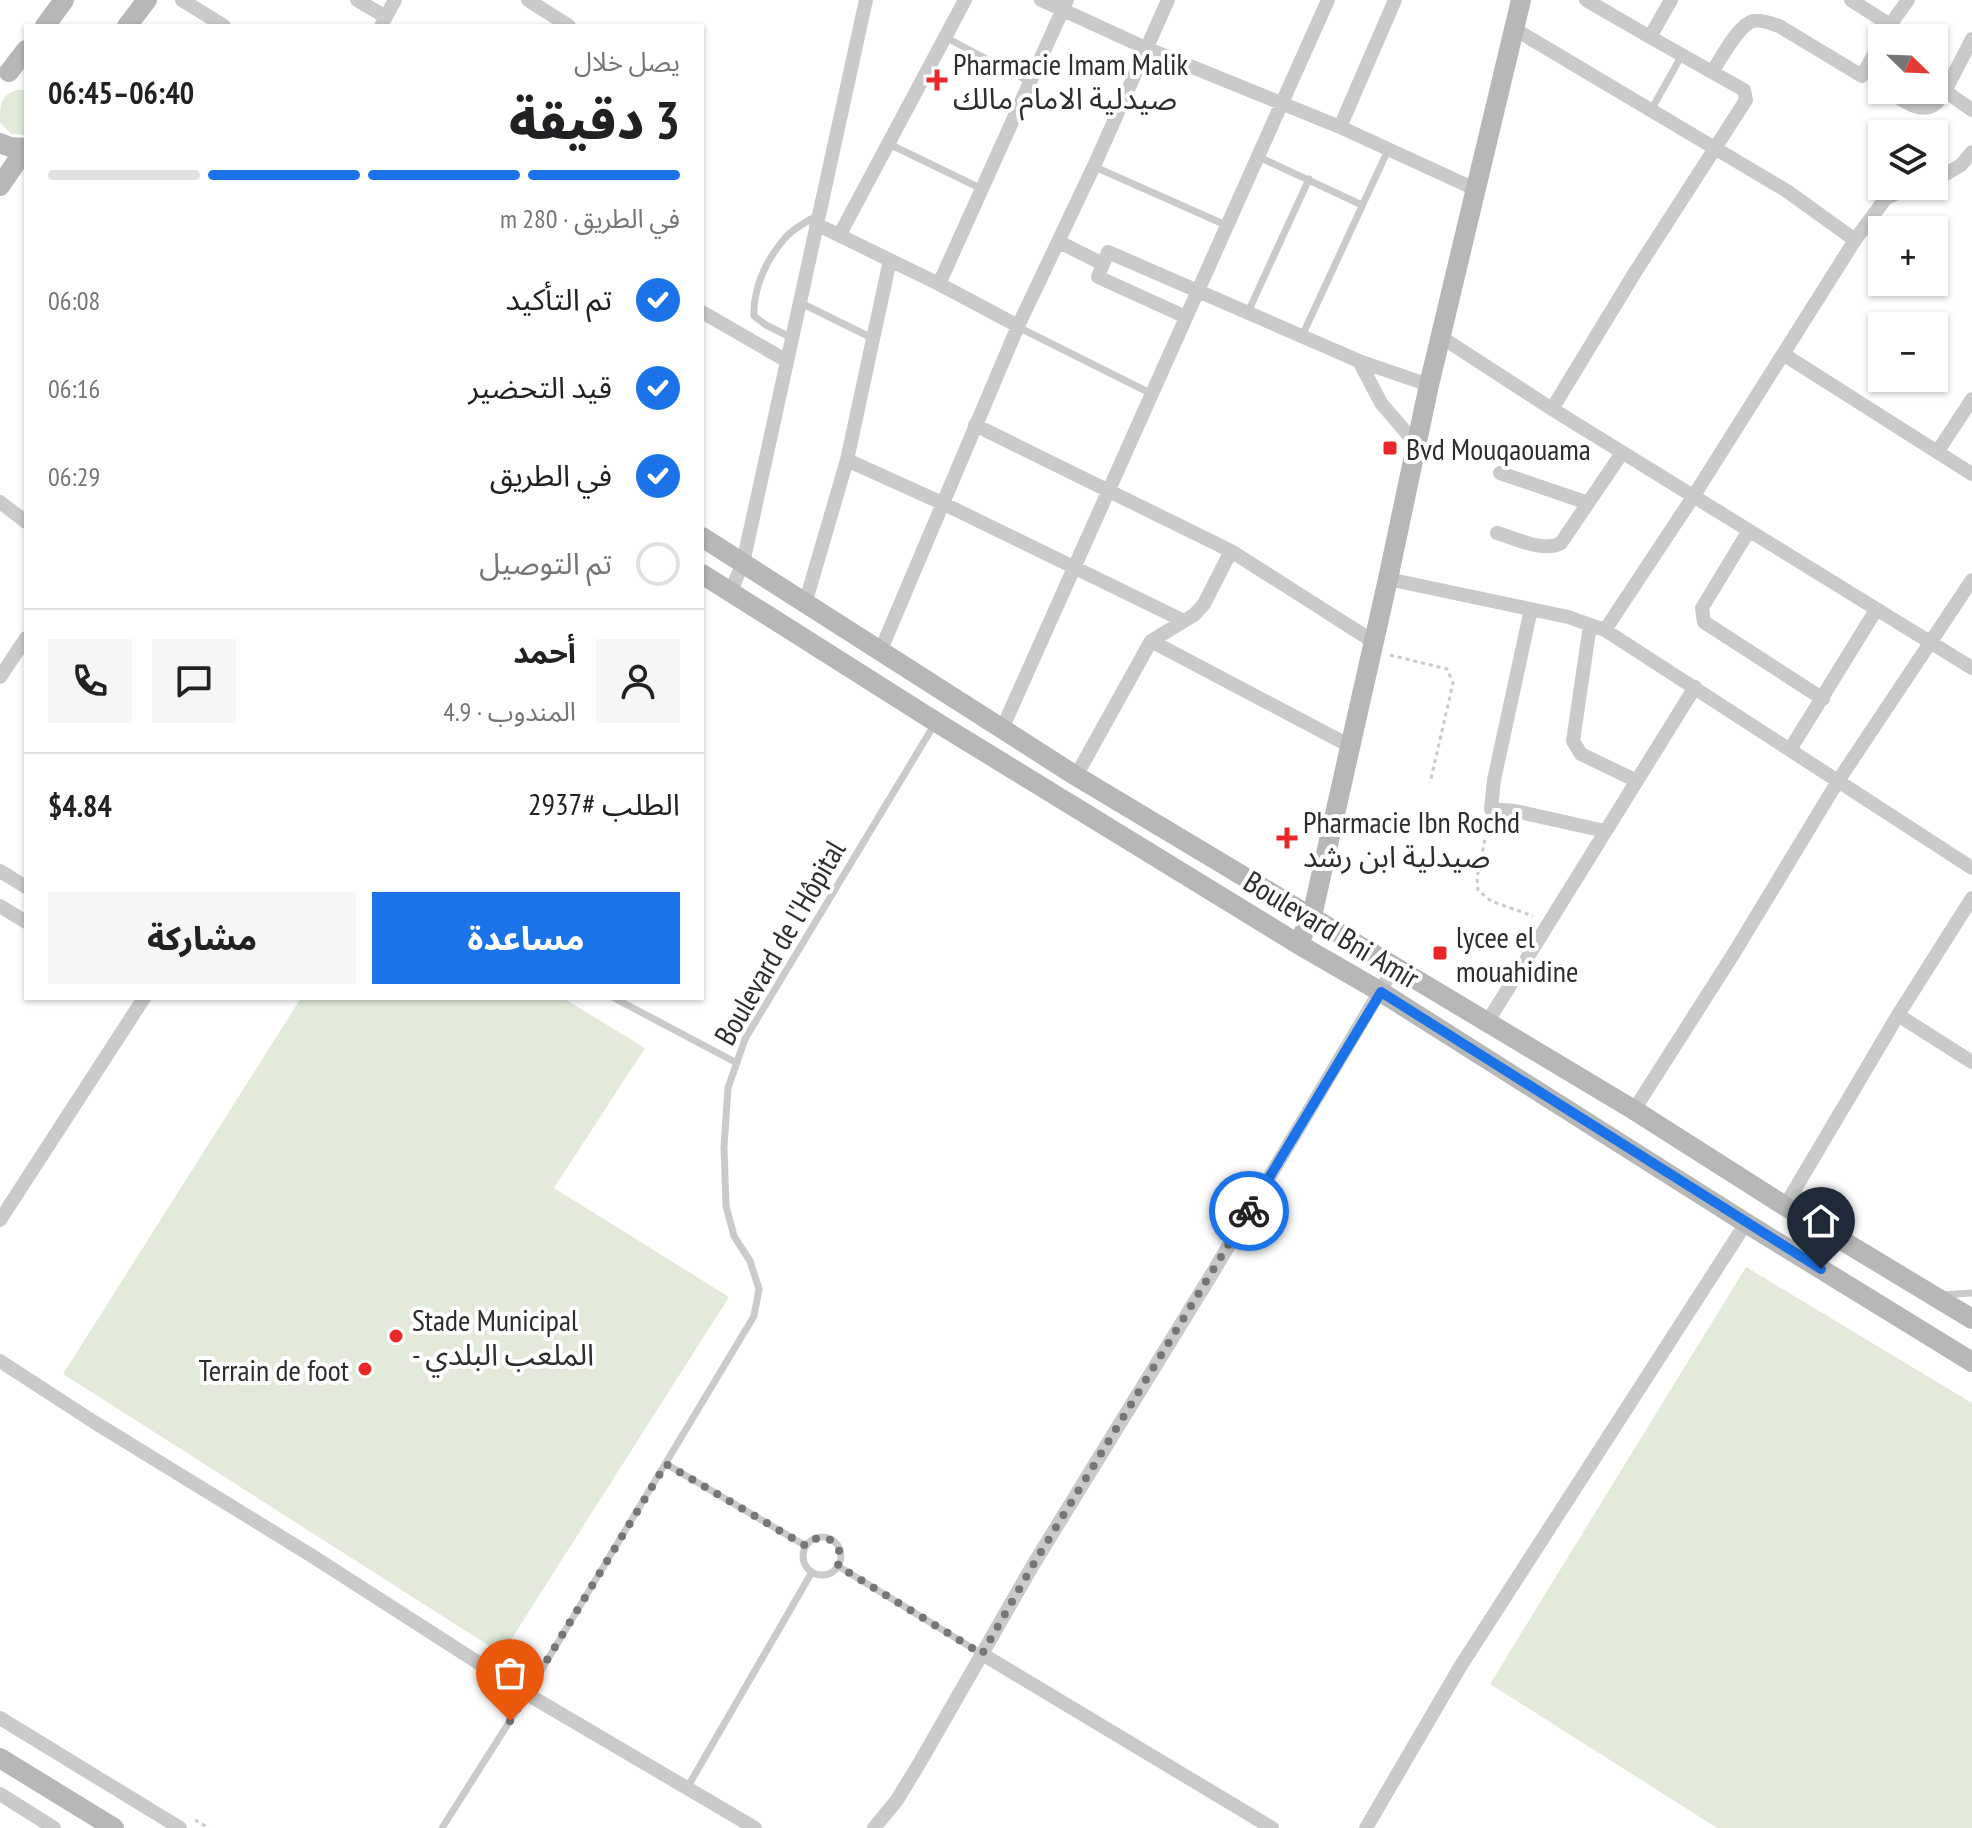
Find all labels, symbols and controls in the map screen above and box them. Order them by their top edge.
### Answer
north arrow [1868,24,1948,104]
map controls [1868,24,1948,392]
place label: Pharmacie Imam Malik صيدلية الامام مالك [953,44,1188,121]
text: يصل خلال [574,45,680,78]
marker: Pharmacie Imam Malik صيدلية الامام مالك [928,71,946,89]
text: 06:40–06:45 [48,73,194,112]
text: 3 دقيقة [509,86,680,153]
button: layers [1868,120,1948,200]
text: في الطريق · 280 m [500,202,680,235]
button: + [1868,216,1948,296]
icon: check [636,278,680,322]
text: تم التأكيد [506,279,612,318]
text: 06:08 [48,284,100,317]
button: − [1868,312,1948,392]
icon: check [636,366,680,410]
text: قيد التحضير [468,367,612,406]
text: 06:16 [48,372,100,405]
place label: Bvd Mouqaouama [1406,429,1591,468]
marker: Bvd Mouqaouama [1381,439,1399,457]
icon: check [636,454,680,498]
text: في الطريق [490,455,612,494]
text: 06:29 [48,460,100,493]
text: تم التوصيل [479,543,612,582]
text: أحمد [513,632,576,671]
button: phone [48,639,132,723]
button: chat [152,639,236,723]
button: person [596,639,680,723]
text: المندوب · 4.9 [443,695,576,728]
text: الطلب #2937 [528,784,680,823]
text: $4.84 [48,786,112,825]
place label: Pharmacie Ibn Rochd صيدلية ابن رشد [1303,802,1520,875]
marker: Pharmacie Ibn Rochd صيدلية ابن رشد [1278,829,1296,847]
street label: Boulevard de l'Hôpital [705,833,853,1051]
street label: Boulevard Bni Amir [1237,861,1428,997]
button: مشاركة [48,892,356,984]
button: مساعدة [372,892,680,984]
place label: lycee el mouahidine [1456,917,1578,990]
marker: lycee el mouahidine [1431,944,1449,962]
courier [1209,1171,1289,1251]
pin [1787,1187,1855,1269]
icon: bike [1227,1189,1271,1233]
icon: home [1799,1199,1843,1243]
place label: Stade Municipal - الملعب البلدي [412,1300,594,1377]
marker: Stade Municipal - الملعب البلدي [387,1327,405,1345]
place label: Terrain de foot [198,1350,350,1389]
marker: Terrain de foot [356,1360,374,1378]
pin [476,1639,544,1721]
icon: bag [488,1651,532,1695]

